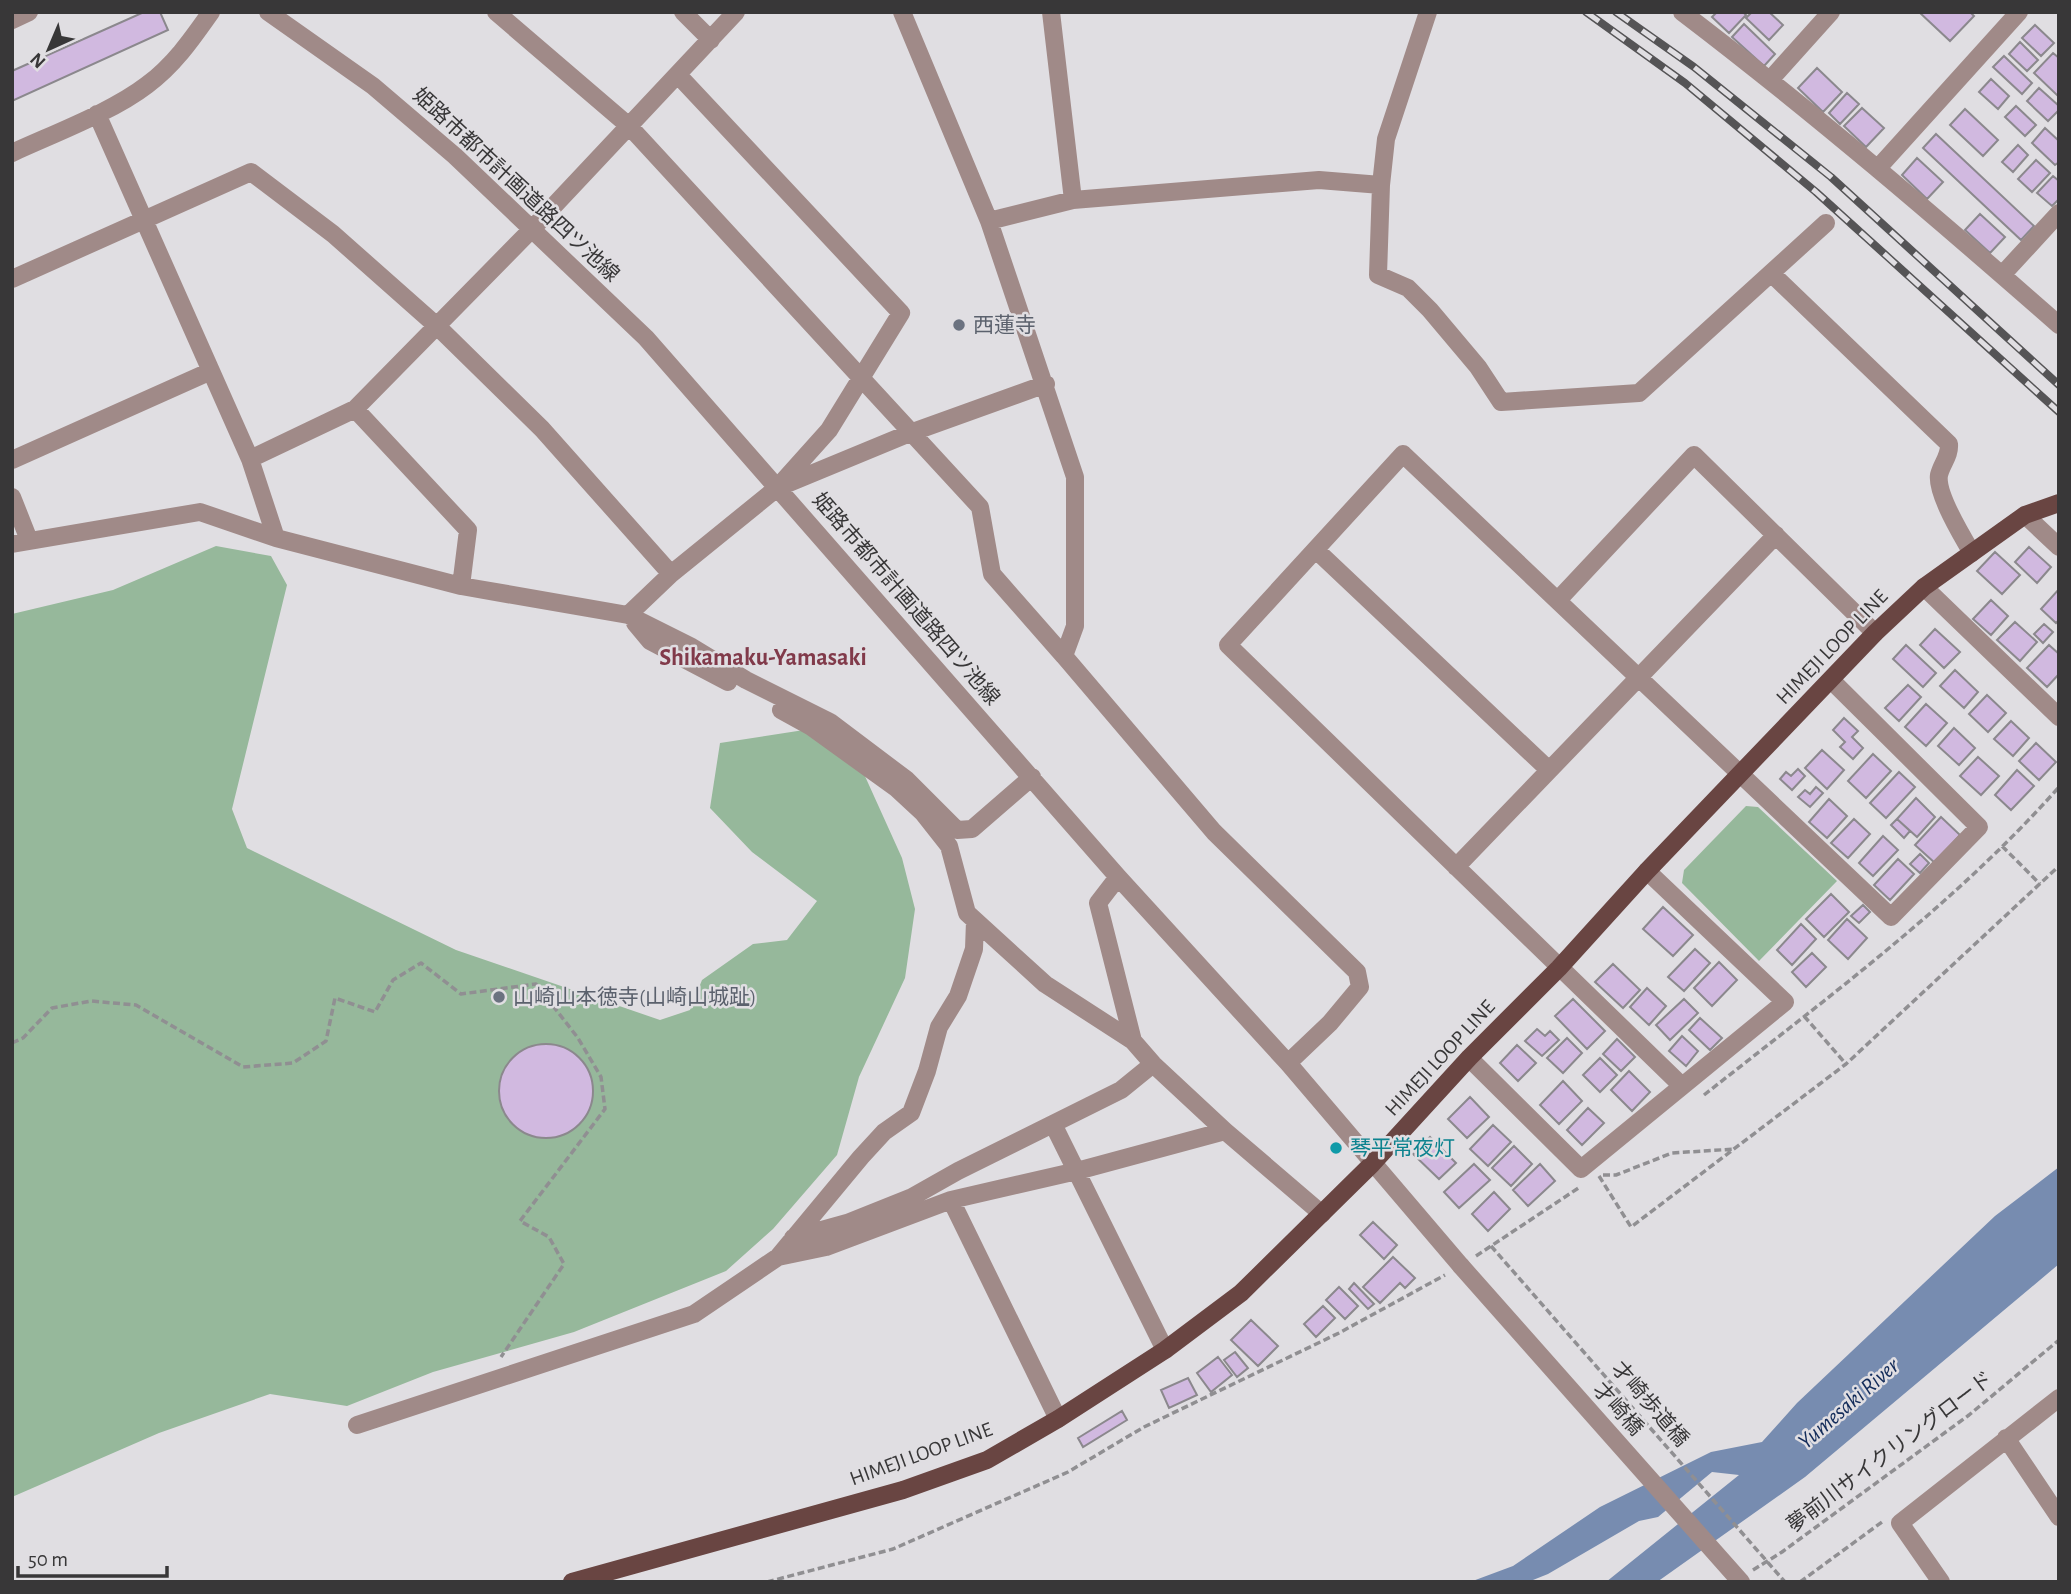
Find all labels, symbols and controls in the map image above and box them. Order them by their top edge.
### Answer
north arrow [14,14,84,84]
text: N [27,49,50,72]
street label: 姫路市都市計画道路四ツ池線 [409,83,624,286]
place label: 西蓮寺 [973,314,1036,336]
marker: 西蓮寺 [951,317,967,333]
street label: 姫路市都市計画道路四ツ池線 [809,488,1004,709]
street label: HIMEJI LOOP LINE [1772,586,1892,708]
district label: Shikamaku-Yamasaki [659,646,867,670]
place label: 山崎山本徳寺(山崎山城趾) [513,986,756,1008]
marker: 山崎山本徳寺(山崎山城趾) [491,989,507,1005]
street label: HIMEJI LOOP LINE [1381,996,1499,1120]
place label: 琴平常夜灯 [1350,1137,1455,1159]
marker: 琴平常夜灯 [1328,1140,1344,1156]
water label: Yumesaki River [1794,1354,1904,1454]
street label: 才崎歩道橋 [1608,1357,1693,1451]
street label: 夢前川サイクリングロード [1783,1367,1997,1536]
street label: 才崎橋 [1589,1378,1648,1439]
street label: HIMEJI LOOP LINE [847,1418,995,1490]
scale bar [18,1534,166,1578]
text: 50 m [28,1549,68,1570]

